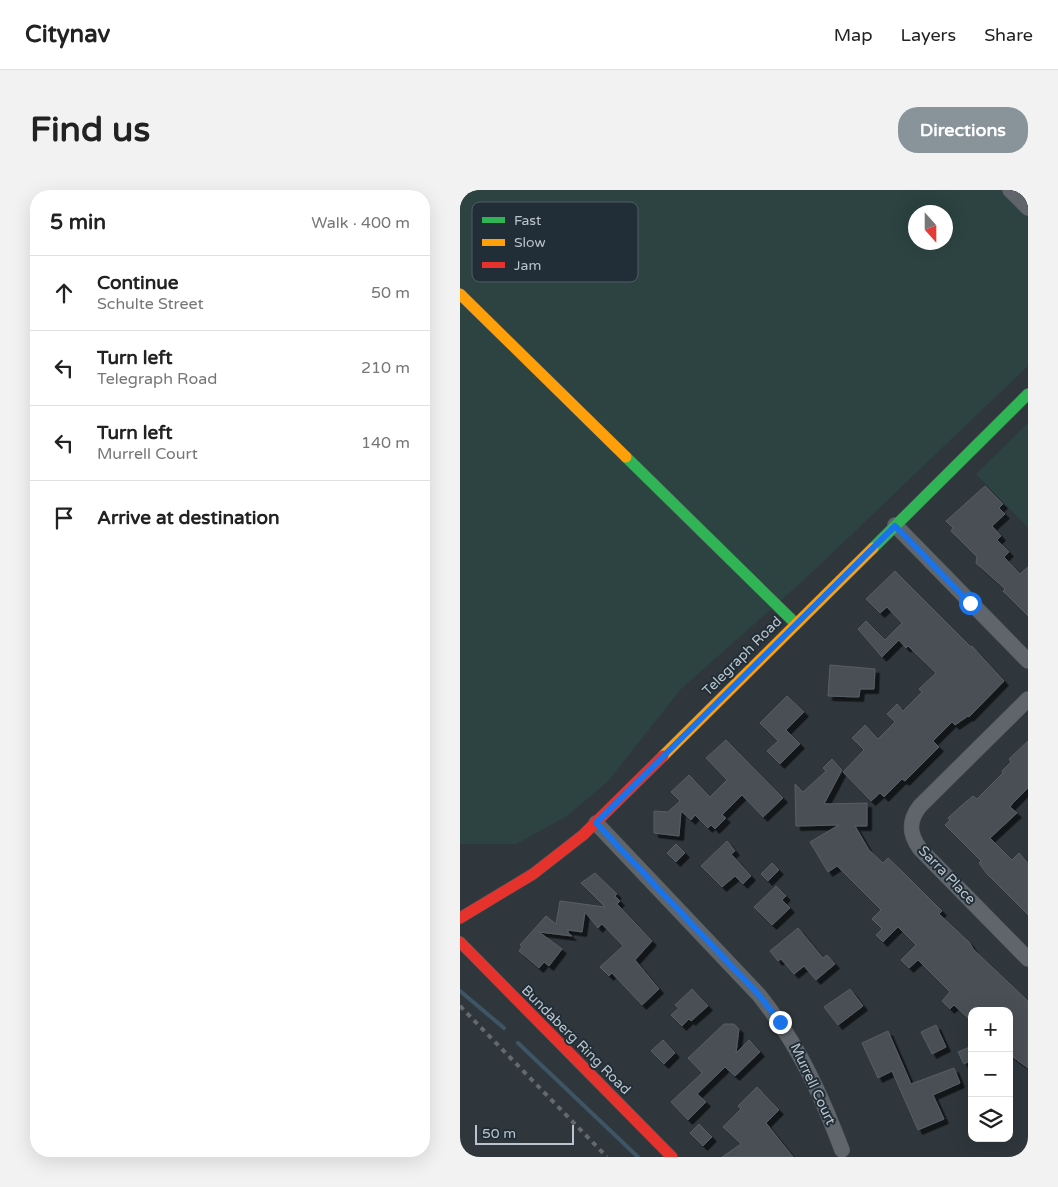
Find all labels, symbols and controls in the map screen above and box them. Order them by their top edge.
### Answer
text: Citynav [25,20,110,49]
text: Map [834,24,873,46]
text: Layers [901,24,956,46]
text: Share [984,24,1033,46]
button: Directions [898,107,1028,153]
text: Find us [30,109,150,151]
legend [472,202,638,282]
north arrow [908,205,953,250]
text: 5 min [50,210,106,235]
text: Fast [514,212,542,229]
text: Walk · 400 m [311,213,410,233]
text: Slow [514,234,546,251]
text: Jam [514,257,541,274]
text: Continue [97,272,179,294]
icon: ahead [50,279,78,307]
text: 50 m [371,283,410,303]
text: Schulte Street [97,294,204,314]
text: Turn left [97,347,173,369]
icon: left [50,354,78,382]
text: 210 m [361,358,410,378]
text: Telegraph Road [97,369,217,389]
text: Turn left [97,422,173,444]
icon: left [50,429,78,457]
text: 140 m [361,433,410,453]
text: Murrell Court [97,444,198,464]
icon: arrive [50,504,78,532]
text: Arrive at destination [97,507,280,529]
route start [959,592,982,615]
street label: Telegraph Road [699,613,785,699]
street label: Sarra Place [915,842,979,908]
street label: Bundaberg Ring Road [518,982,634,1098]
map controls [968,1007,1013,1142]
button: + [968,1007,1013,1052]
route end [769,1011,792,1034]
street label: Murrell Court [787,1040,840,1128]
button: − [968,1052,1013,1097]
button: layers [968,1097,1013,1142]
scale bar [475,1122,574,1145]
text: 50 m [482,1125,516,1142]

